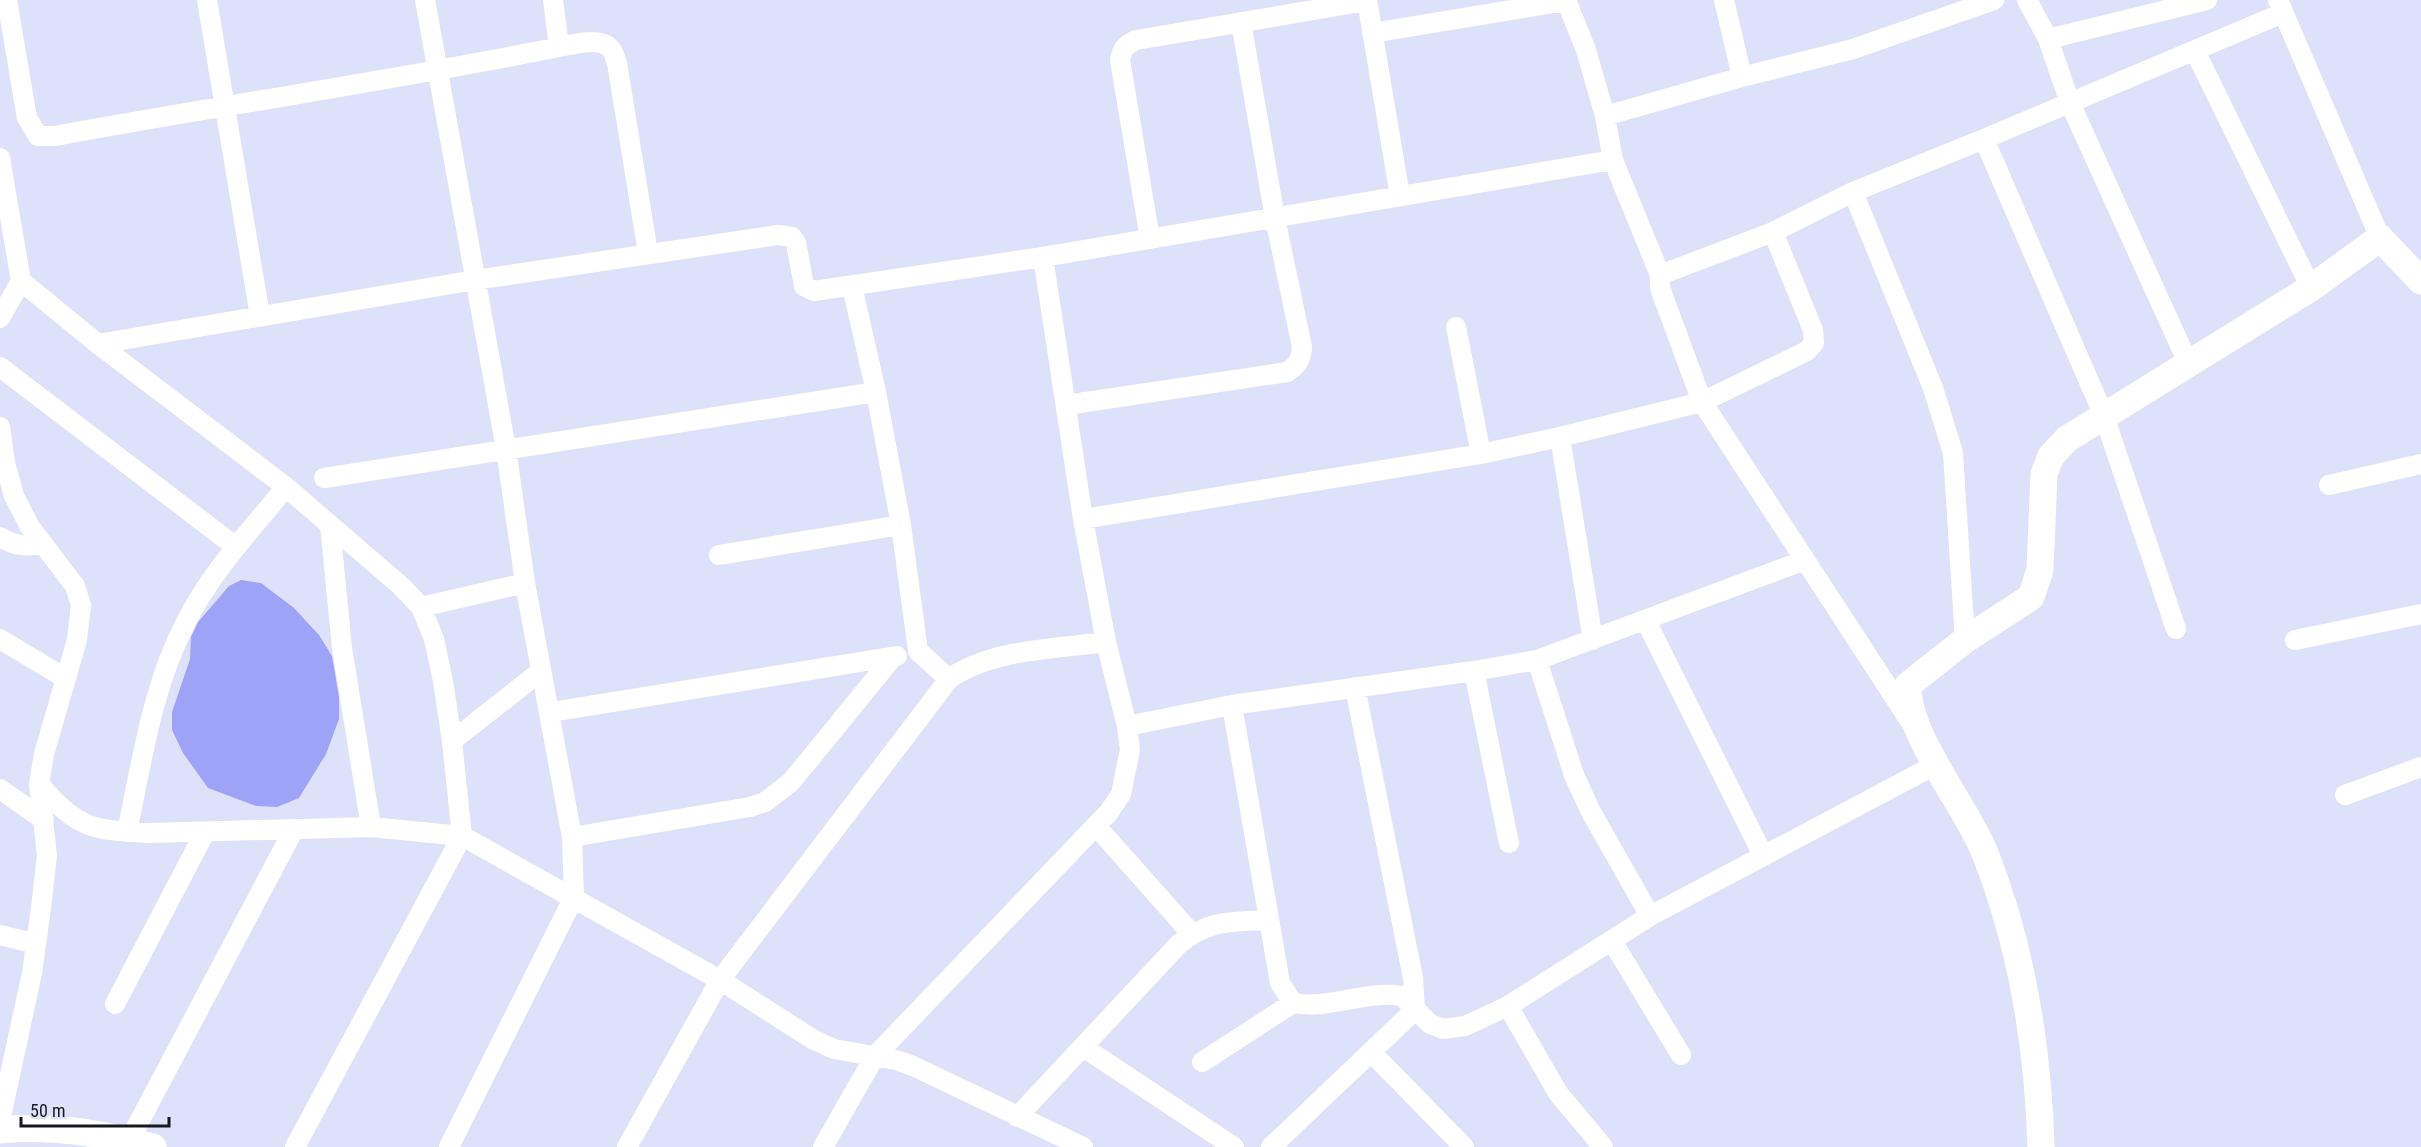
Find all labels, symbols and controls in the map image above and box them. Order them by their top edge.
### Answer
scale bar [21,1090,170,1128]
text: 50 m [30,1100,65,1121]

